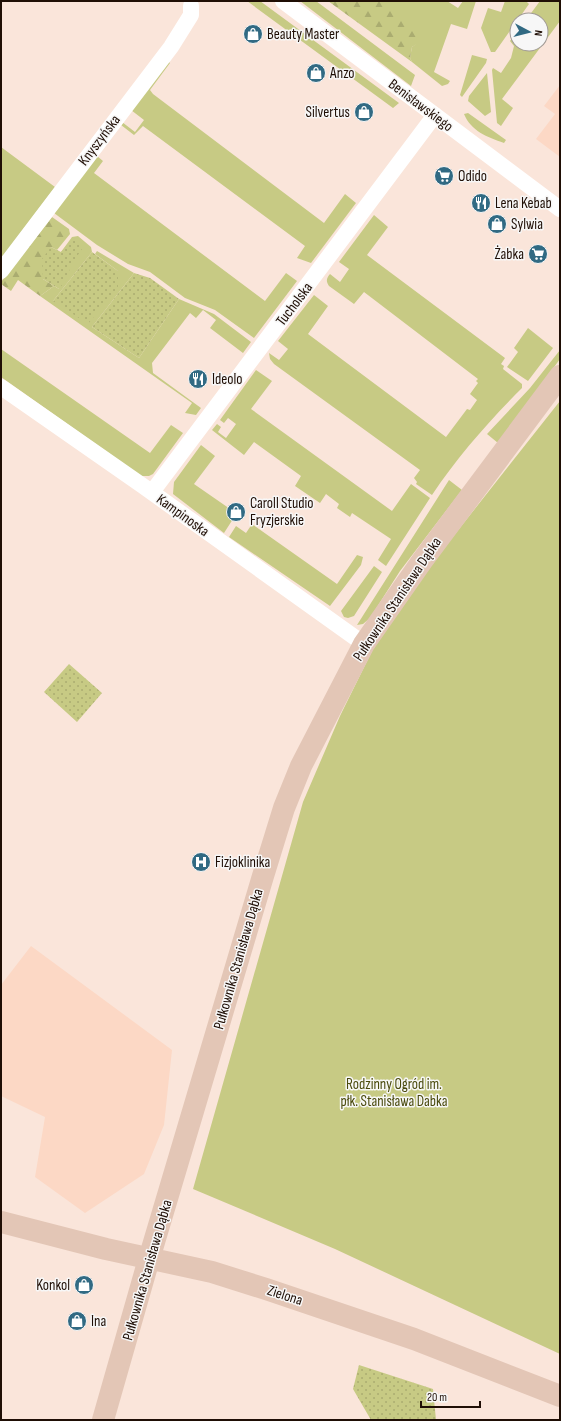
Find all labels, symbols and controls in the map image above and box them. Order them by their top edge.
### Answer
north arrow [509,12,549,52]
shop icon: Beauty Master [242,23,264,45]
place label: Beauty Master [267,25,340,44]
text: N [532,29,545,37]
shop icon: Anzo [305,62,327,84]
place label: Anzo [329,64,355,83]
street label: Benisławskiego [385,75,457,136]
shop icon: Silvertus [353,101,375,123]
place label: Silvertus [306,103,350,122]
street label: Knyszyńska [74,111,125,169]
supermarket icon: Odido [433,165,455,187]
place label: Odido [458,167,487,186]
restaurant icon: Lena Kebab [470,192,492,214]
place label: Lena Kebab [495,194,552,213]
shop icon: Sylwia [486,213,508,235]
place label: Sylwia [511,215,543,234]
supermarket icon: Żabka [527,243,549,265]
place label: Żabka [494,245,524,264]
street label: Tucholska [272,279,317,330]
restaurant icon: Ideolo [187,368,209,390]
place label: Ideolo [212,370,243,389]
street label: Kampinoska [153,490,213,541]
place label: Caroll Studio Fryzjerskie [250,494,314,530]
shop icon: Caroll Studio Fryzjerskie [225,501,247,523]
street label: Pułkownika Stanisława Dąbka [349,533,446,665]
hospital icon: Fizjoklinika [190,851,212,873]
place label: Fizjoklinika [215,853,271,872]
street label: Pułkownika Stanisława Dąbka [209,886,268,1032]
park label: Rodzinny Ogród im. płk. Stanisława Dabka [341,1075,448,1111]
street label: Pułkownika Stanisława Dąbka [118,1197,177,1343]
shop icon: Konkol [73,1274,95,1296]
place label: Konkol [36,1276,70,1295]
street label: Zielona [265,1281,305,1310]
shop icon: Ina [66,1310,88,1332]
place label: Ina [91,1312,106,1331]
scale bar [421,1383,480,1409]
text: 20 m [427,1390,447,1405]

